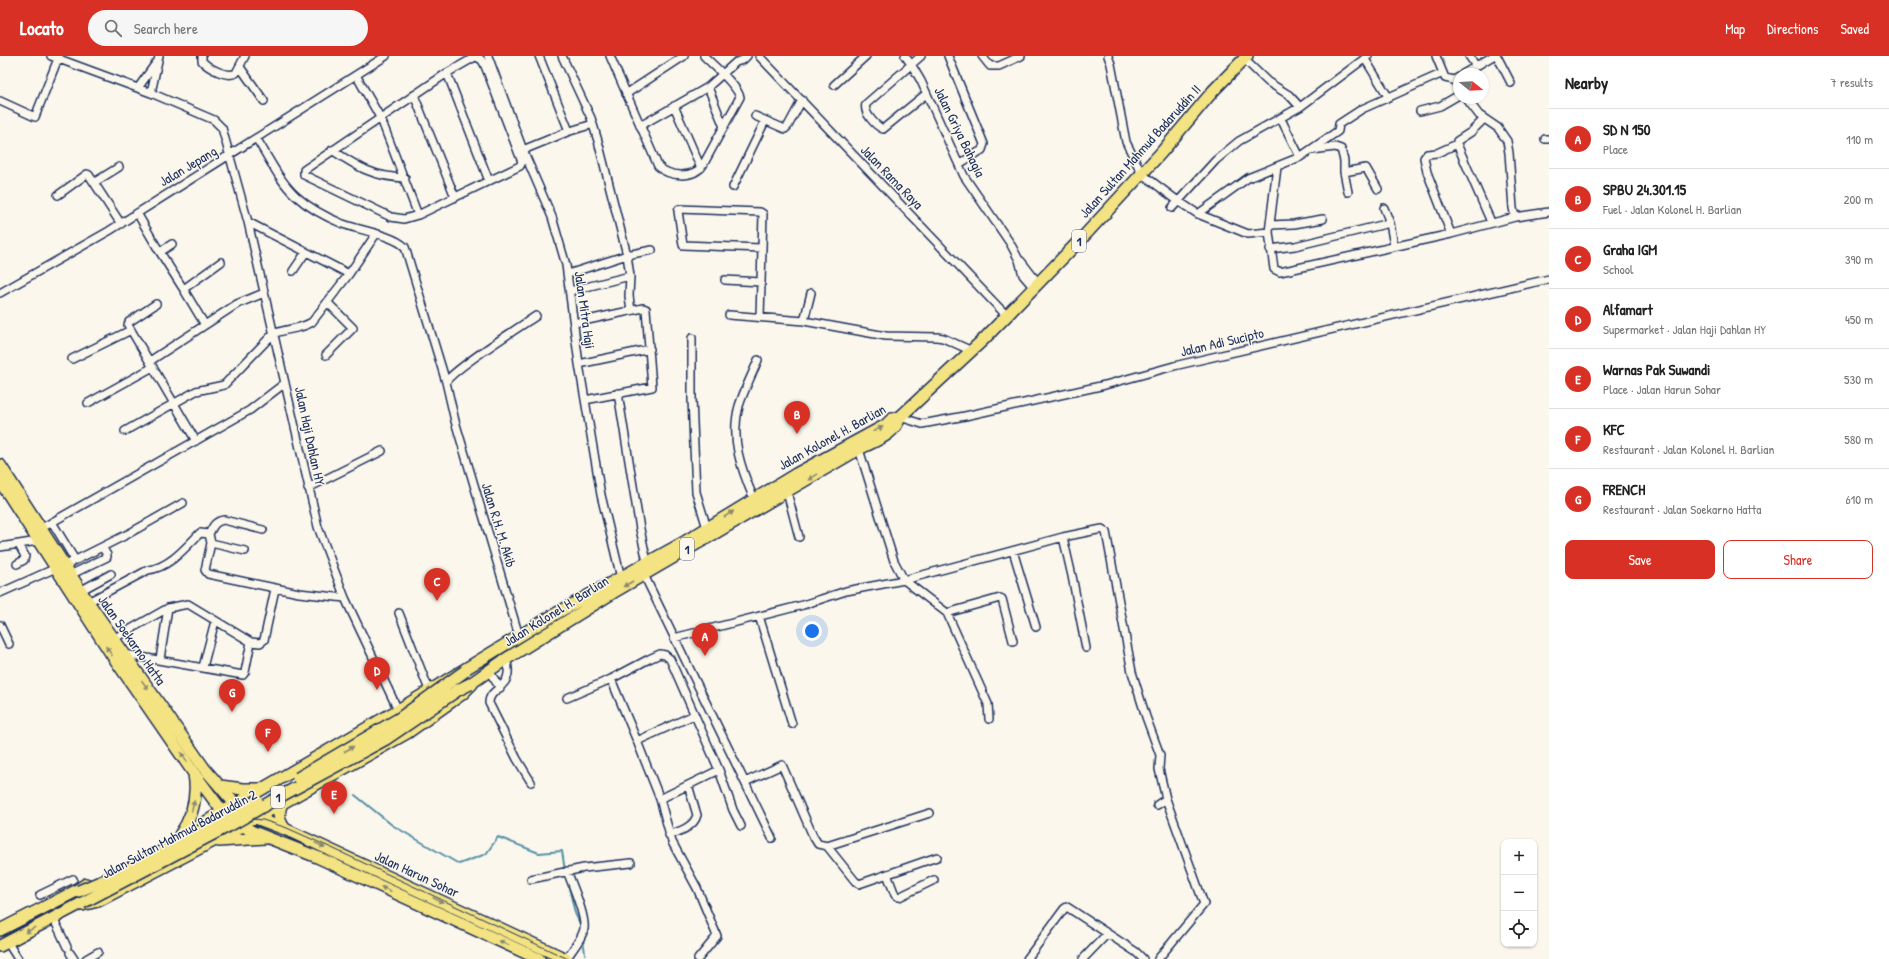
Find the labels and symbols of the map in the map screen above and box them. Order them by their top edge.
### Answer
north arrow [1453,68,1489,104]
street label: Jalan Sultan Mahmud Badaruddin II [1075,80,1205,221]
street label: Jalan Griya Bahagia [930,84,991,181]
street label: Jalan Rama Raya [856,140,928,214]
street label: Jalan Jepang [155,141,221,191]
road number: 1 [1072,230,1086,252]
street label: Jalan Mitra Haji [570,270,600,350]
street label: Jalan Adi Sucipto [1178,323,1266,361]
street label: Jalan Haji Dahlan HY [290,385,330,488]
street label: Jalan Kolonel H. Barlian [775,401,889,473]
pin: B [784,401,810,434]
one-way arrow [873,426,884,432]
one-way arrow [808,473,818,481]
street label: Jalan R.H. M. Akib [478,480,521,570]
one-way arrow [724,510,734,518]
road number: 1 [680,538,694,560]
pin: C [424,568,450,601]
street label: Jalan Kolonel H. Barlian [500,571,612,650]
one-way arrow [622,581,633,588]
street label: Jalan Soekarno Hatta [94,591,171,689]
your location [802,621,822,641]
pin: A [692,623,718,656]
one-way arrow [105,646,113,656]
pin: D [364,657,390,690]
one-way arrow [141,679,149,690]
pin: G [219,679,245,712]
pin: F [255,719,281,752]
one-way arrow [343,745,354,752]
one-way arrow [180,752,187,763]
pin: E [321,781,347,814]
street label: Jalan Sultan Mahmud Badaruddin 2 [98,784,260,883]
road number: 1 [271,786,285,808]
one-way arrow [191,800,197,812]
one-way arrow [315,843,327,849]
street label: Jalan Harun Sohar [372,846,463,902]
one-way arrow [380,886,391,892]
one-way arrow [433,897,444,903]
one-way arrow [24,927,36,933]
one-way arrow [498,940,509,946]

